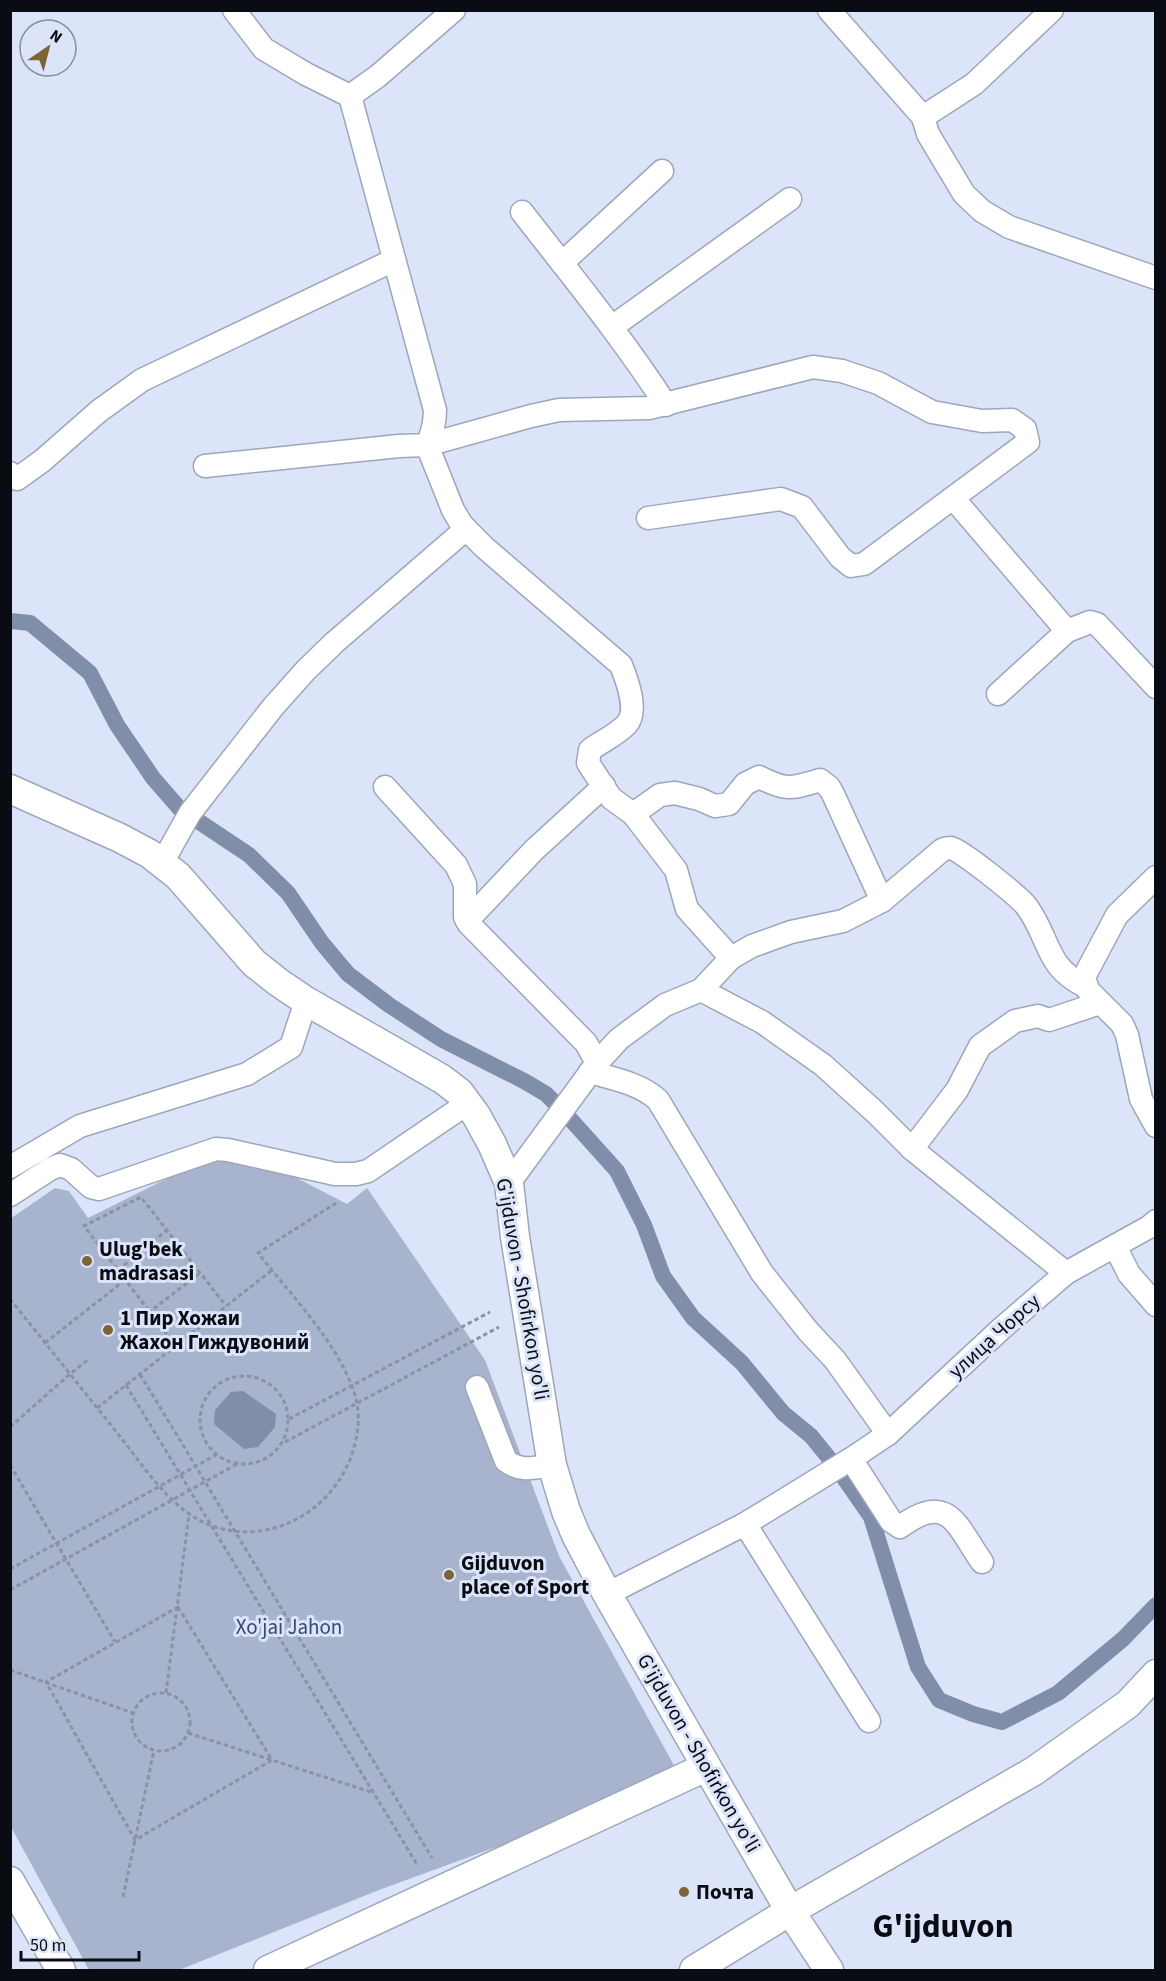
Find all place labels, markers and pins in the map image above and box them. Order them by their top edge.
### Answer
place label: Ulug'bek madrasasi [99,1234,194,1288]
marker: Ulug'bek madrasasi [80,1254,94,1268]
place label: 1 Пир Хожаи Жахон Гиждувоний [120,1303,309,1357]
marker: 1 Пир Хожаи Жахон Гиждувоний [101,1323,115,1337]
place label: Gijduvon place of Sport [461,1548,589,1602]
marker: Gijduvon place of Sport [442,1568,456,1582]
place label: Почта [696,1877,754,1907]
marker: Почта [677,1885,691,1899]

